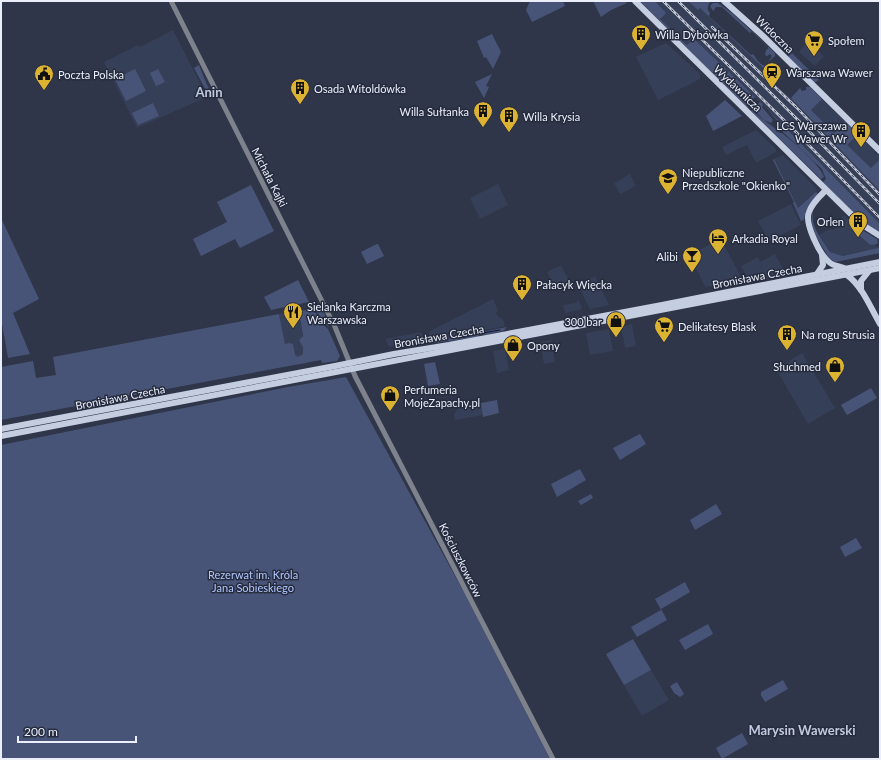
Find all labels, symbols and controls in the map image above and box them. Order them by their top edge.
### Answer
street label: Widoczna [753,13,797,55]
building icon: Willa Dybówka [630,23,652,51]
place label: Willa Dybówka [655,28,728,41]
supermarket icon: Społem [803,29,825,57]
place label: Społem [828,34,865,47]
station icon: Warszawa Wawer [761,61,783,89]
street label: Wydawnicza [711,62,765,114]
public building icon: Poczta Polska [33,63,55,91]
place label: Warszawa Wawer [786,66,873,79]
place label: Poczta Polska [58,68,124,81]
building icon: Osada Witoldówka [289,77,311,105]
place label: Osada Witoldówka [314,82,406,95]
district label: Anin [195,84,222,100]
building icon: Willa Sułtanka [472,100,494,128]
place label: Willa Sułtanka [400,105,469,118]
building icon: Willa Krysia [498,105,520,133]
place label: Willa Krysia [523,110,580,123]
place label: LCS Warszawa Wawer Wr [776,119,847,145]
building icon: LCS Warszawa Wawer Wr [850,120,872,148]
street label: Michała Kajki [249,145,291,209]
place label: Niepubliczne Przedszkole "Okienko" [682,166,790,192]
school or university icon: Niepubliczne Przedszkole "Okienko" [657,167,679,195]
building icon: Orlen [847,210,869,238]
place label: Orlen [817,215,844,228]
hotel icon: Arkadia Royal [707,227,729,255]
place label: Arkadia Royal [732,232,798,245]
bar icon: Alibi [681,245,703,273]
place label: Alibi [657,250,678,263]
street label: Bronisława Czecha [711,261,803,291]
building icon: Pałacyk Więcka [511,273,533,301]
place label: Pałacyk Więcka [536,278,612,291]
place label: Sielanka Karczma Warszawska [307,300,391,326]
restaurant icon: Sielanka Karczma Warszawska [282,301,304,329]
shop icon: 300 bar [605,310,627,338]
place label: 300 bar [564,315,602,328]
supermarket icon: Delikatesy Blask [653,315,675,343]
place label: Delikatesy Blask [678,320,757,333]
street label: Bronisława Czecha [393,322,485,350]
building icon: Na rogu Strusia [776,323,798,351]
place label: Na rogu Strusia [801,328,875,341]
shop icon: Opony [502,334,524,362]
place label: Opony [527,339,560,352]
shop icon: Słuchmed [824,355,846,383]
place label: Słuchmed [773,360,821,373]
street label: Bronisława Czecha [74,382,166,412]
place label: Perfumeria MojeZapachy.pl [404,383,480,409]
shop icon: Perfumeria MojeZapachy.pl [379,384,401,412]
street label: Kościuszkowców [437,521,485,600]
park label: Rezerwat im. Króla Jana Sobieskiego [208,568,298,594]
scale bar [18,718,136,744]
district label: Marysin Wawerski [748,722,856,738]
text: 200 m [24,724,58,739]

